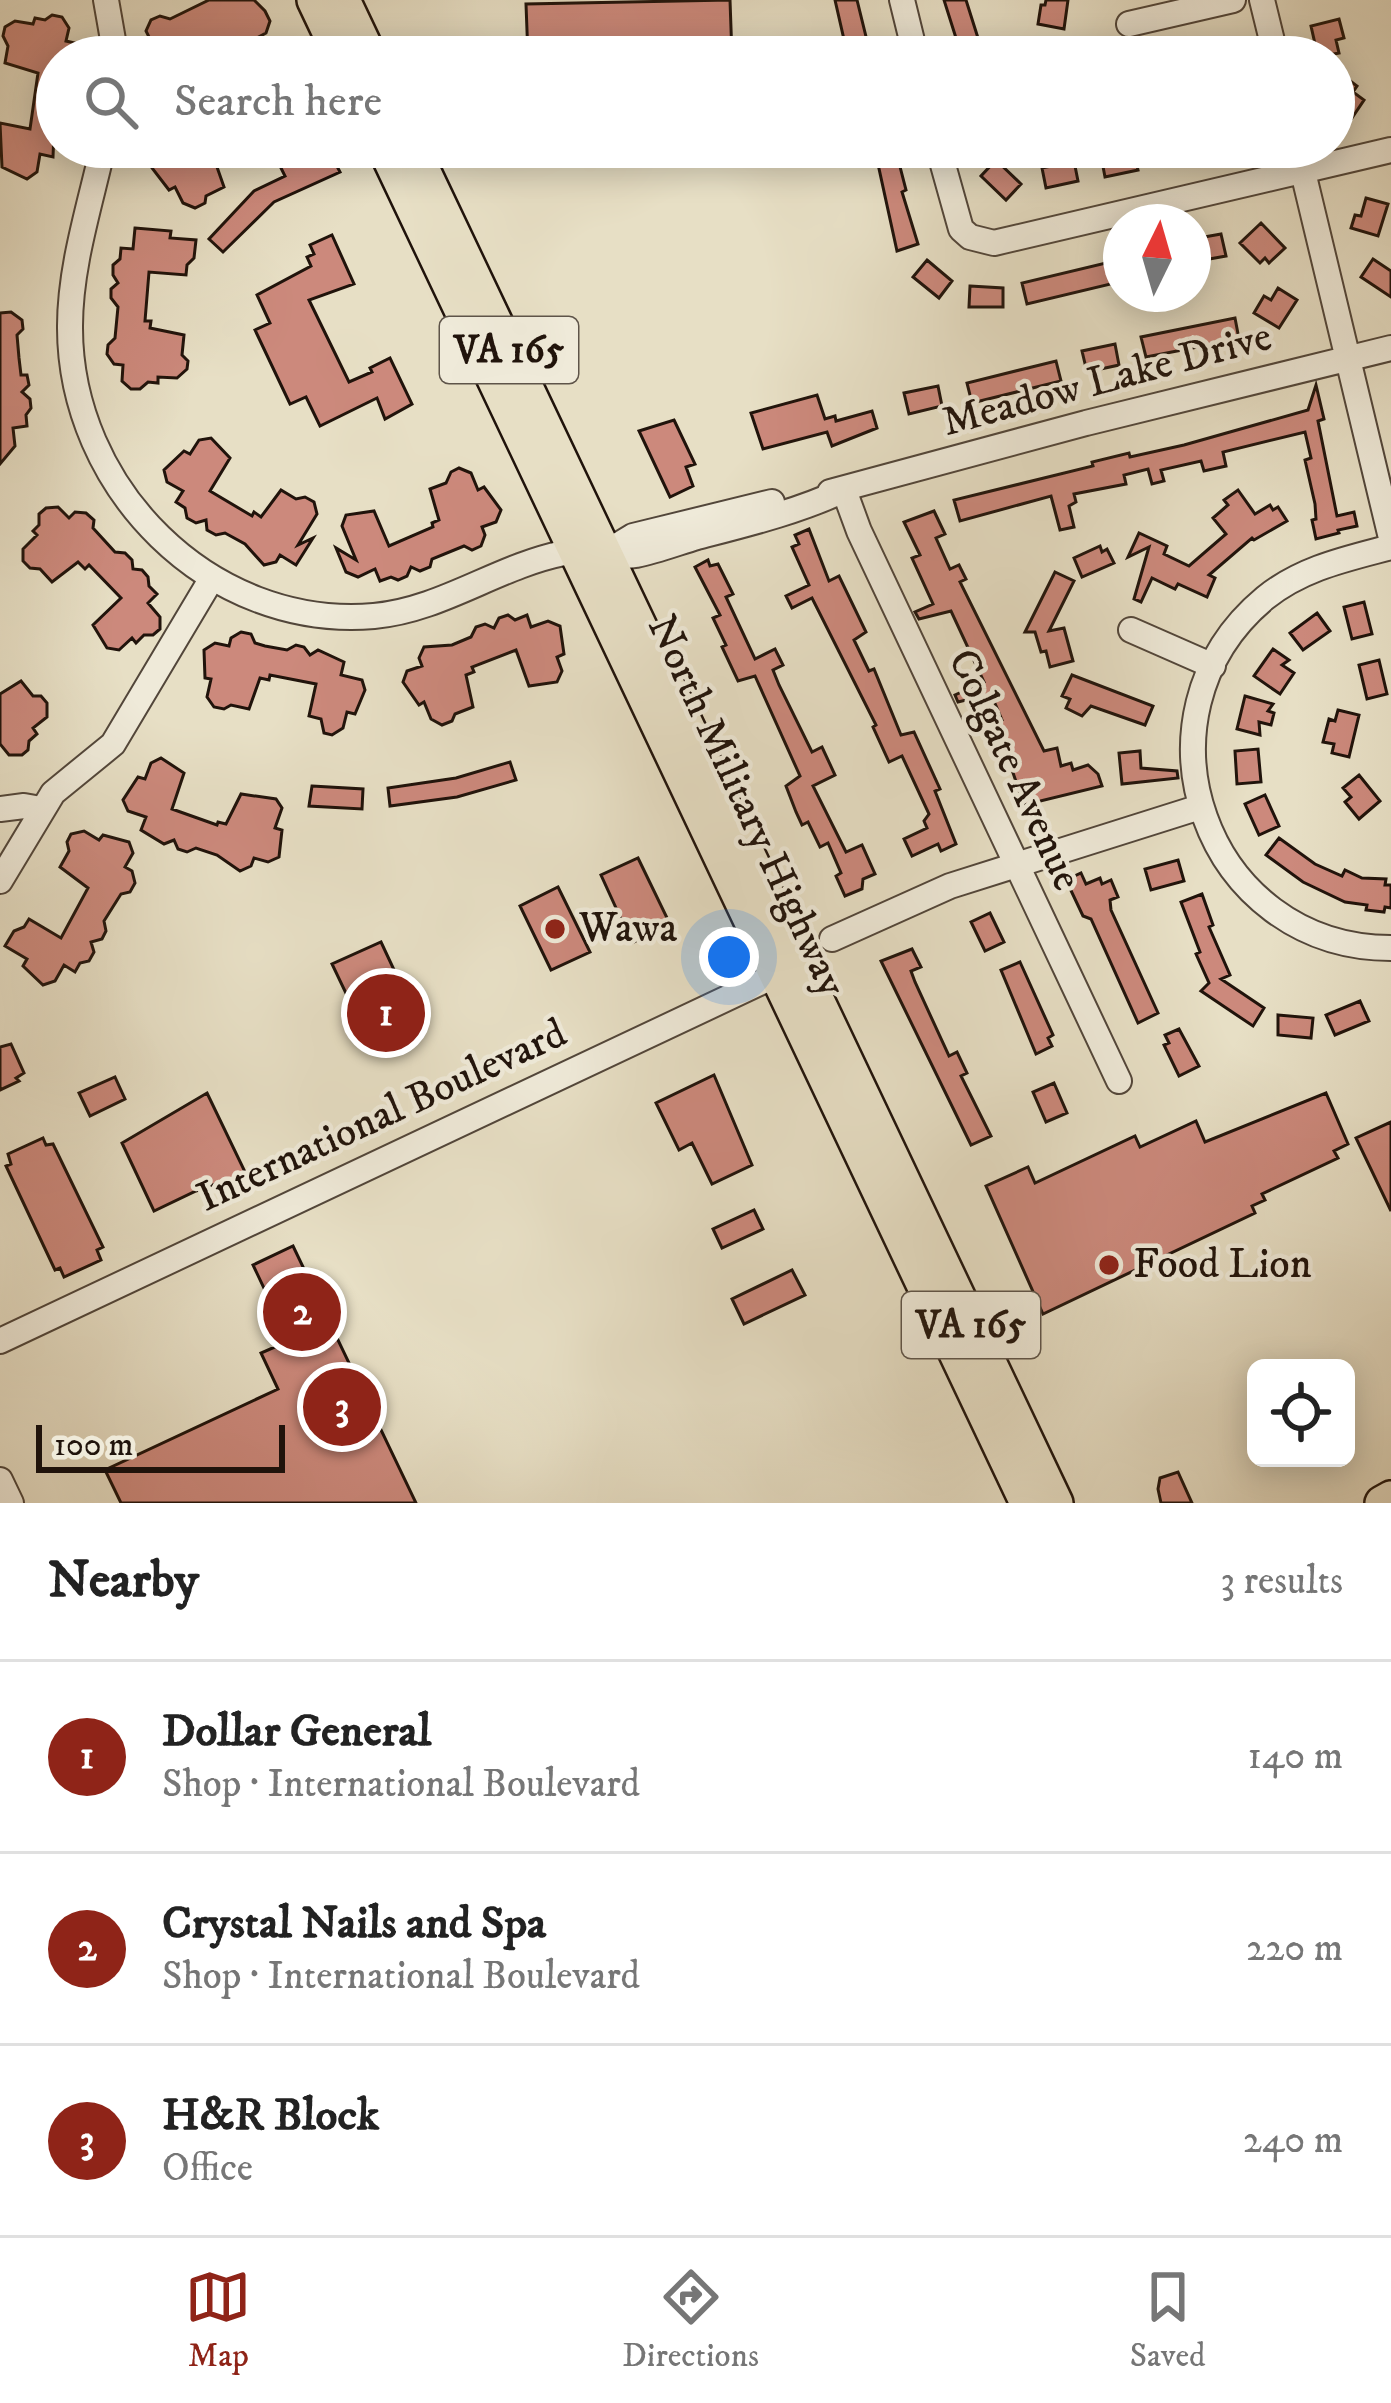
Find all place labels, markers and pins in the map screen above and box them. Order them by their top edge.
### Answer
place label: Wawa [578,903,677,955]
marker: Wawa [542,916,568,942]
pin: 1 [347,968,425,1058]
place label: Food Lion [1133,1239,1312,1291]
marker: Food Lion [1096,1252,1122,1278]
pin: 2 [263,1267,341,1357]
pin: 3 [303,1362,381,1452]

